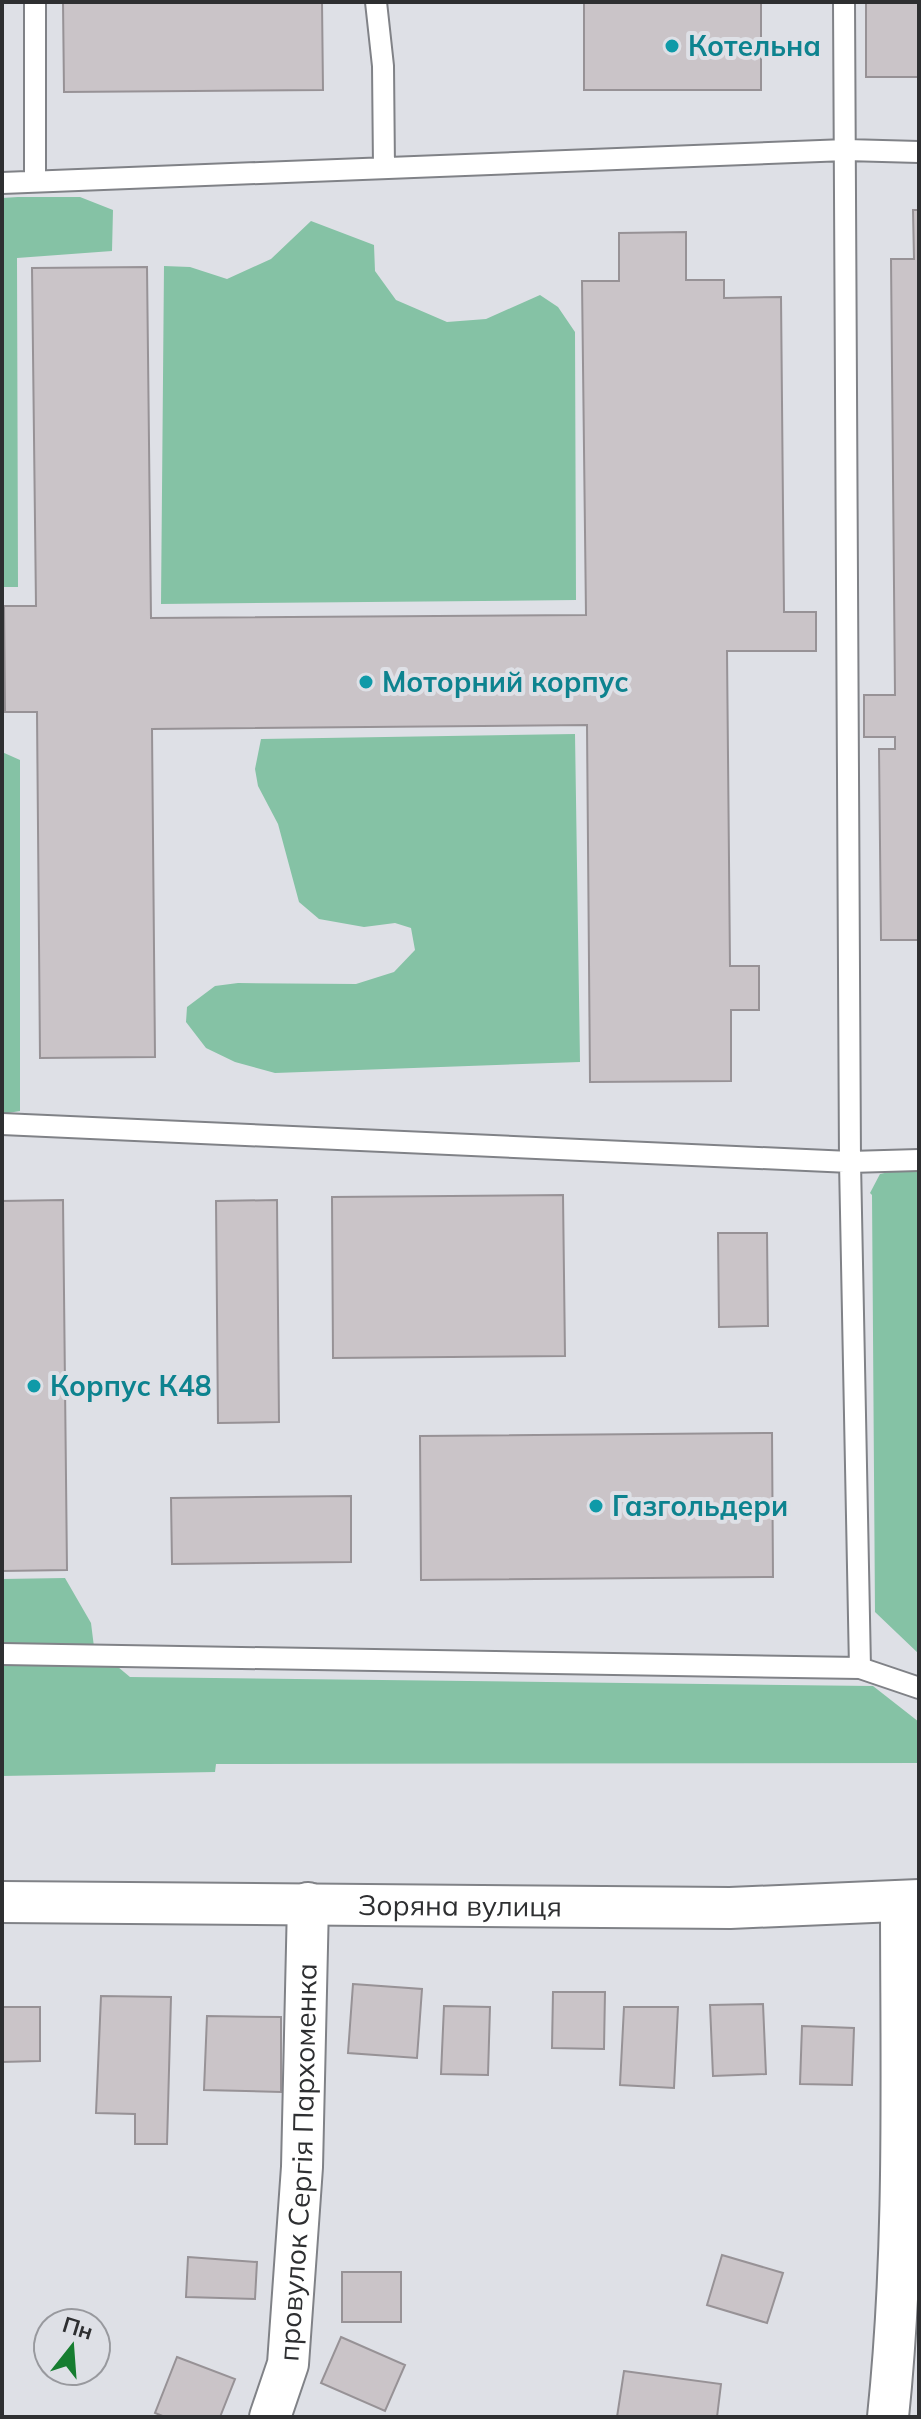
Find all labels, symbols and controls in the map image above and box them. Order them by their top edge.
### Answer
place label: Котельна [688,28,821,63]
marker: Котельна [663,37,681,55]
place label: Моторний корпус [382,664,629,699]
marker: Моторний корпус [357,673,375,691]
place label: Корпус К48 [50,1368,212,1403]
marker: Корпус К48 [25,1377,43,1395]
place label: Газгольдери [612,1488,788,1523]
marker: Газгольдери [587,1497,605,1515]
street label: Зоряна вулиця [358,1887,562,1924]
street label: провулок Сергія Пархоменка [270,1963,324,2362]
north arrow [32,2307,112,2387]
text: Пн [59,2310,97,2346]

